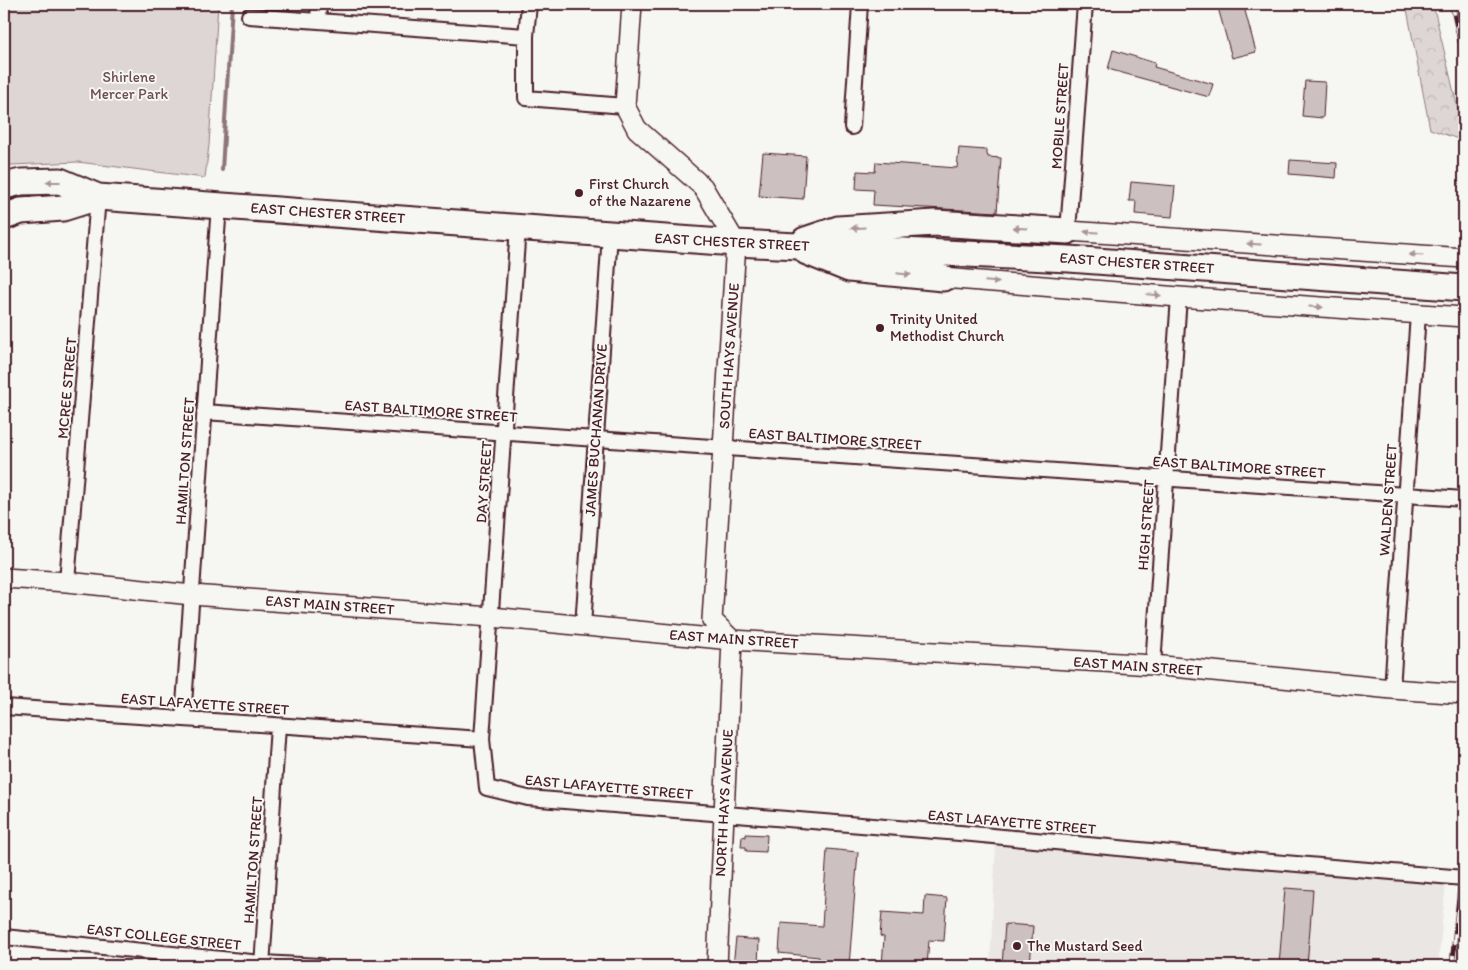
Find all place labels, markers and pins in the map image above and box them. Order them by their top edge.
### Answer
place label: First Church of the Nazarene [589,175,691,210]
marker: First Church of the Nazarene [573,187,585,199]
place label: Trinity United Methodist Church [890,310,1004,345]
marker: Trinity United Methodist Church [874,322,886,334]
place label: The Mustard Seed [1027,937,1143,955]
marker: The Mustard Seed [1011,940,1023,952]

